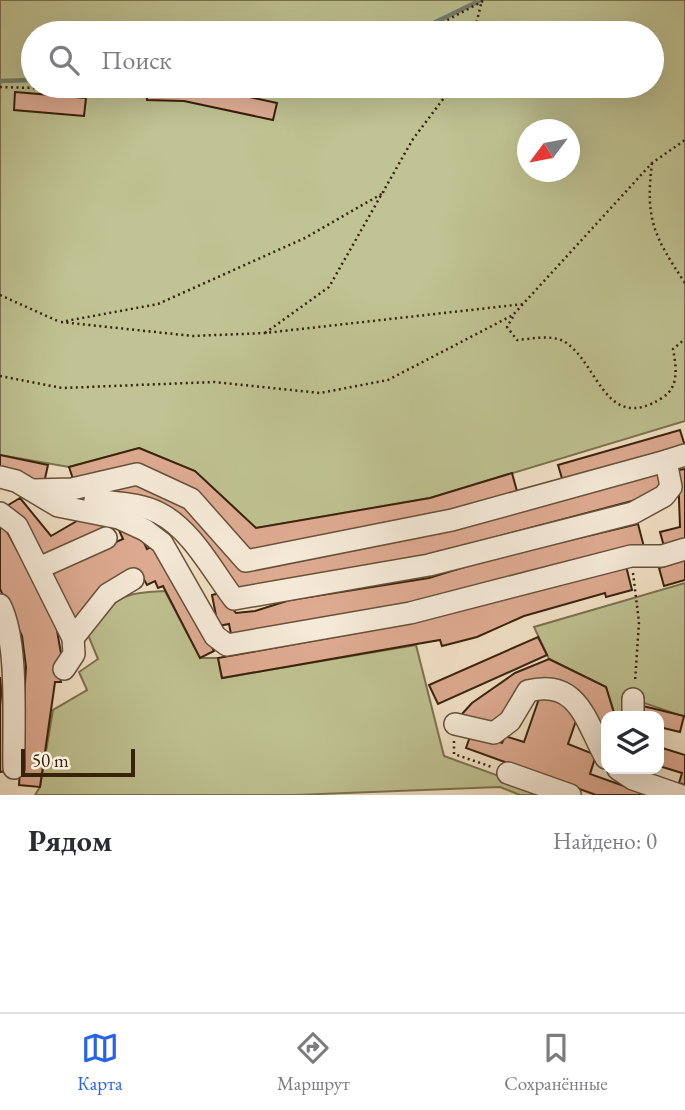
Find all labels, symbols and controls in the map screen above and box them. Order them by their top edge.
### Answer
search box [21,21,664,98]
icon: search [45,41,83,79]
text: Поиск [101,43,172,77]
north arrow [517,119,580,182]
map controls [601,711,664,774]
button: layers [601,711,664,774]
scale bar [21,746,135,778]
text: 50 m [32,748,69,773]
text: Рядом [28,821,112,860]
text: Найдено: 0 [553,826,657,856]
tab: Карта [77,1029,123,1096]
tab: Маршрут [277,1029,350,1096]
tab: Сохранённые [504,1029,608,1096]

